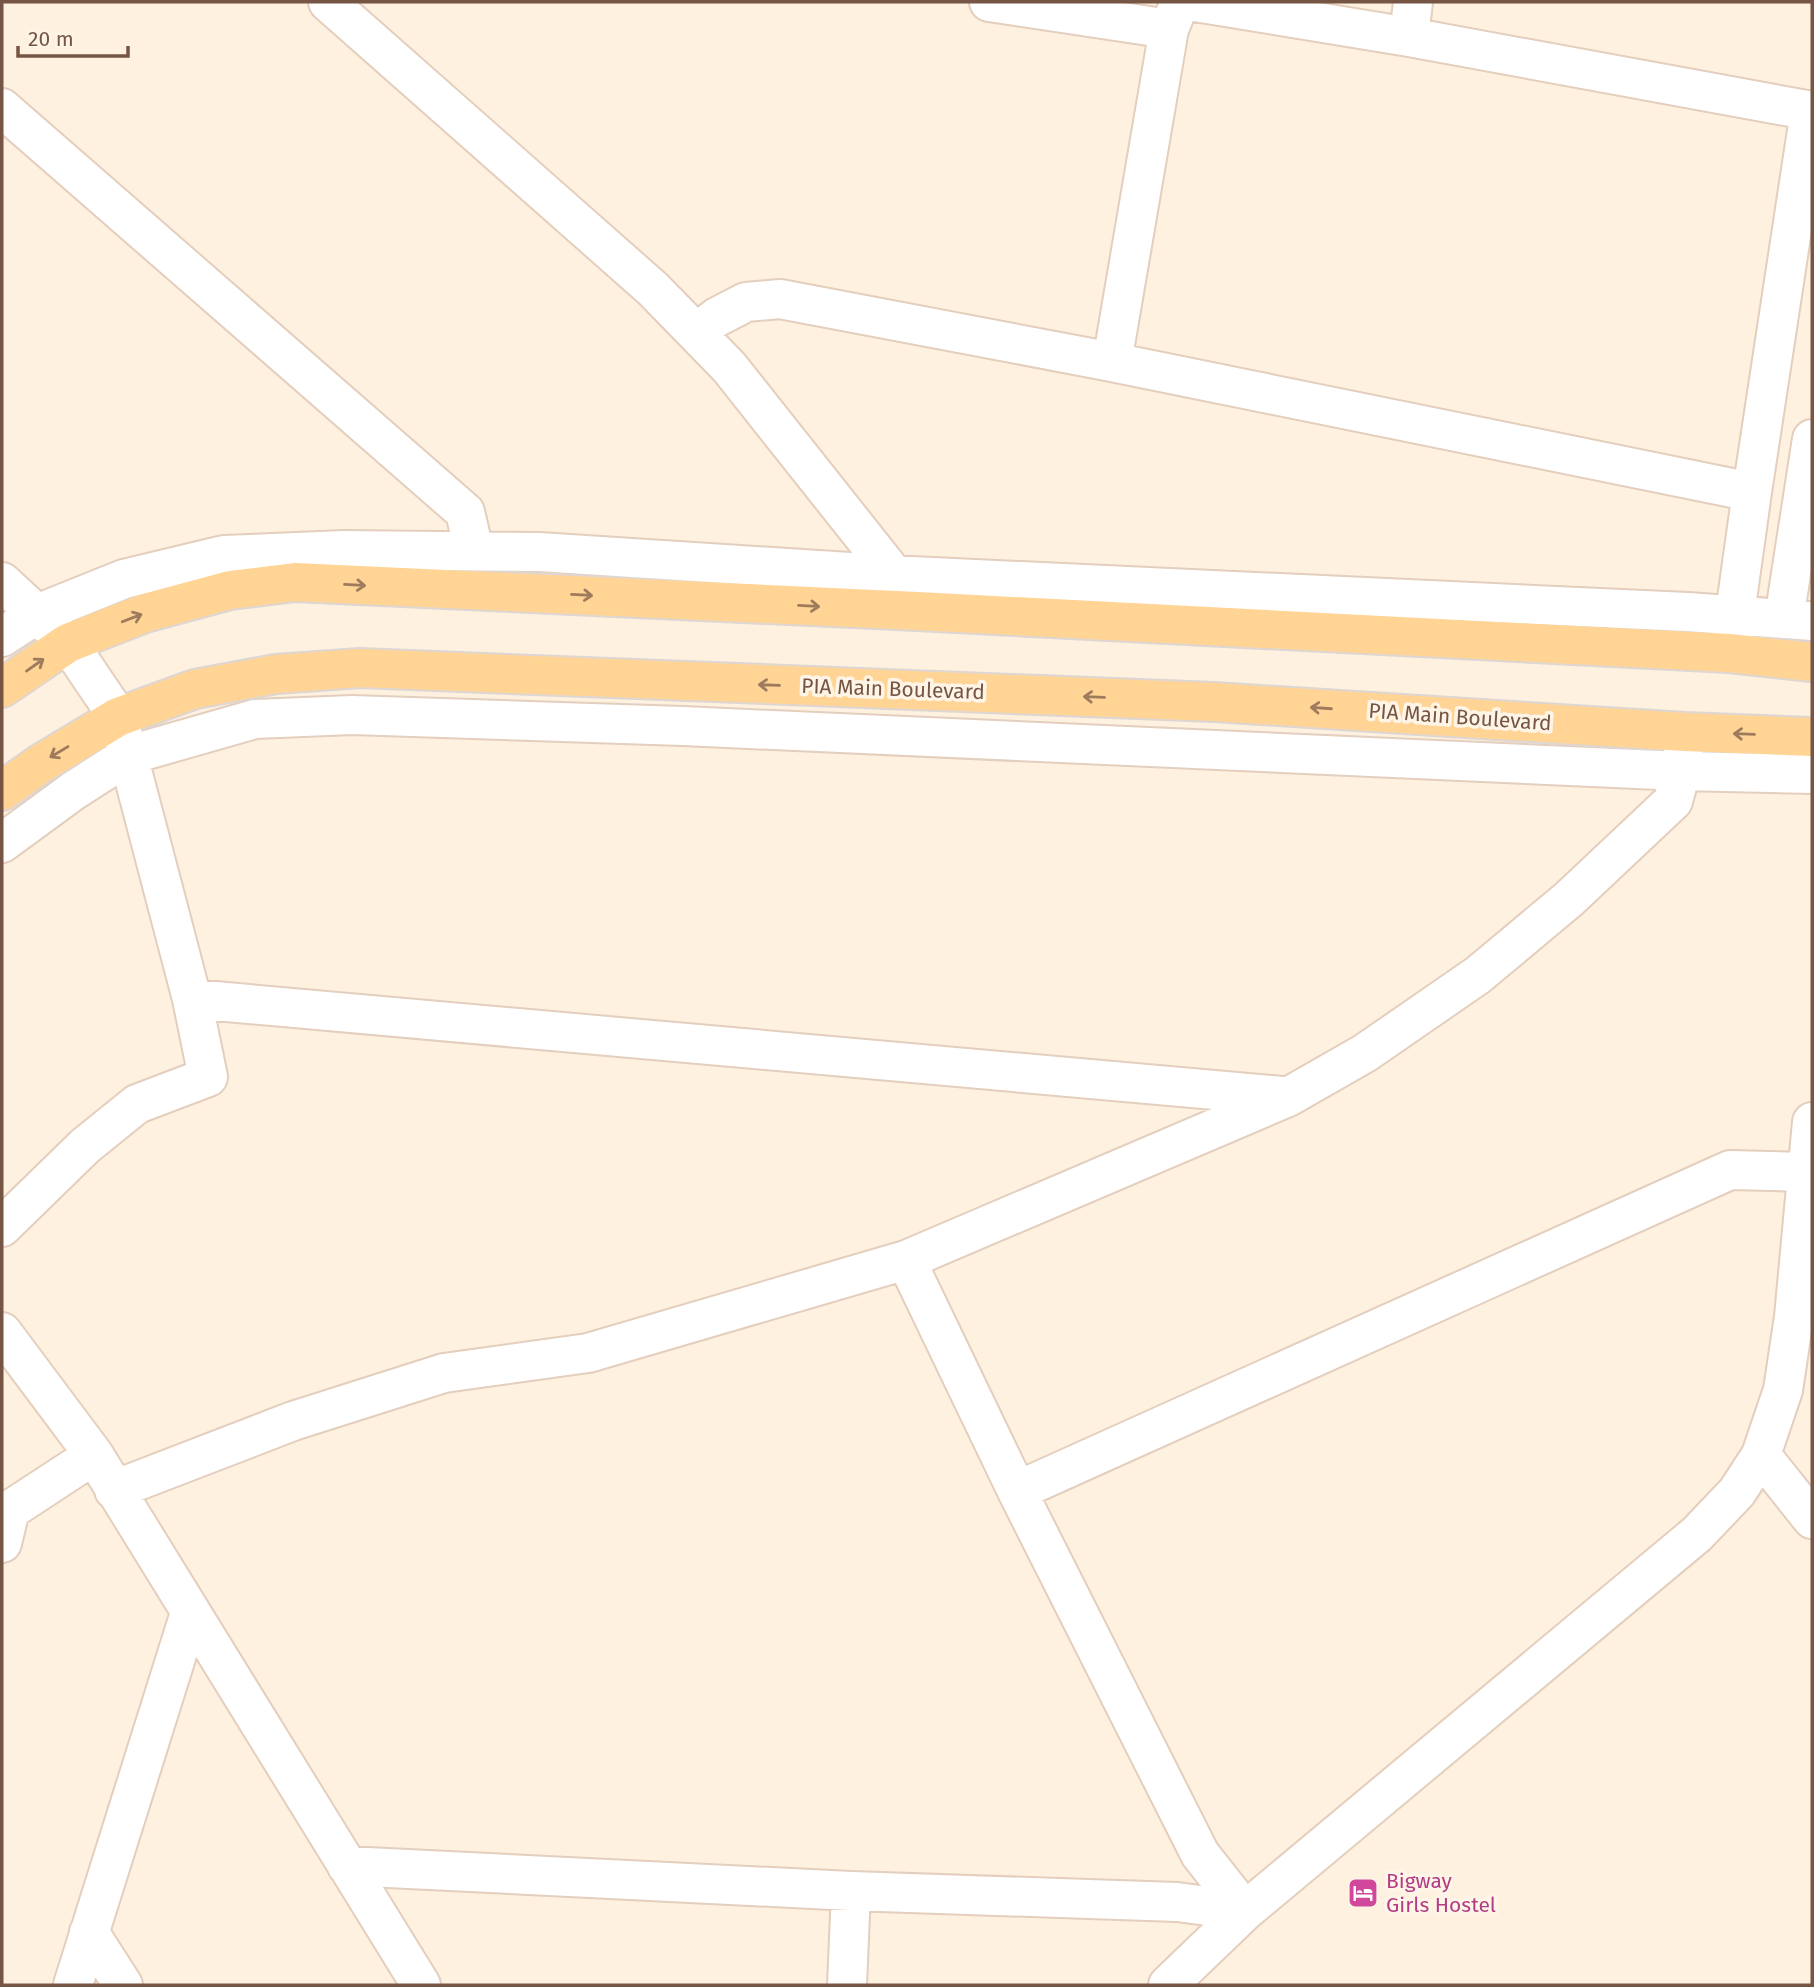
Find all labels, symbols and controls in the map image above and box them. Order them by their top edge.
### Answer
scale bar [18,14,128,58]
text: 20 m [28,26,74,52]
one-way arrow [343,579,366,592]
one-way arrow [570,589,593,602]
one-way arrow [798,599,821,612]
one-way arrow [120,610,142,623]
one-way arrow [25,658,44,672]
street label: PIA Main Boulevard [801,673,985,705]
one-way arrow [758,678,781,691]
one-way arrow [1083,690,1106,703]
street label: PIA Main Boulevard [1367,698,1553,736]
one-way arrow [1310,702,1333,715]
one-way arrow [1733,727,1756,741]
one-way arrow [50,746,70,760]
place label: Bigway Girls Hostel [1386,1868,1496,1918]
hotel icon: Bigway Girls Hostel [1346,1876,1380,1910]

